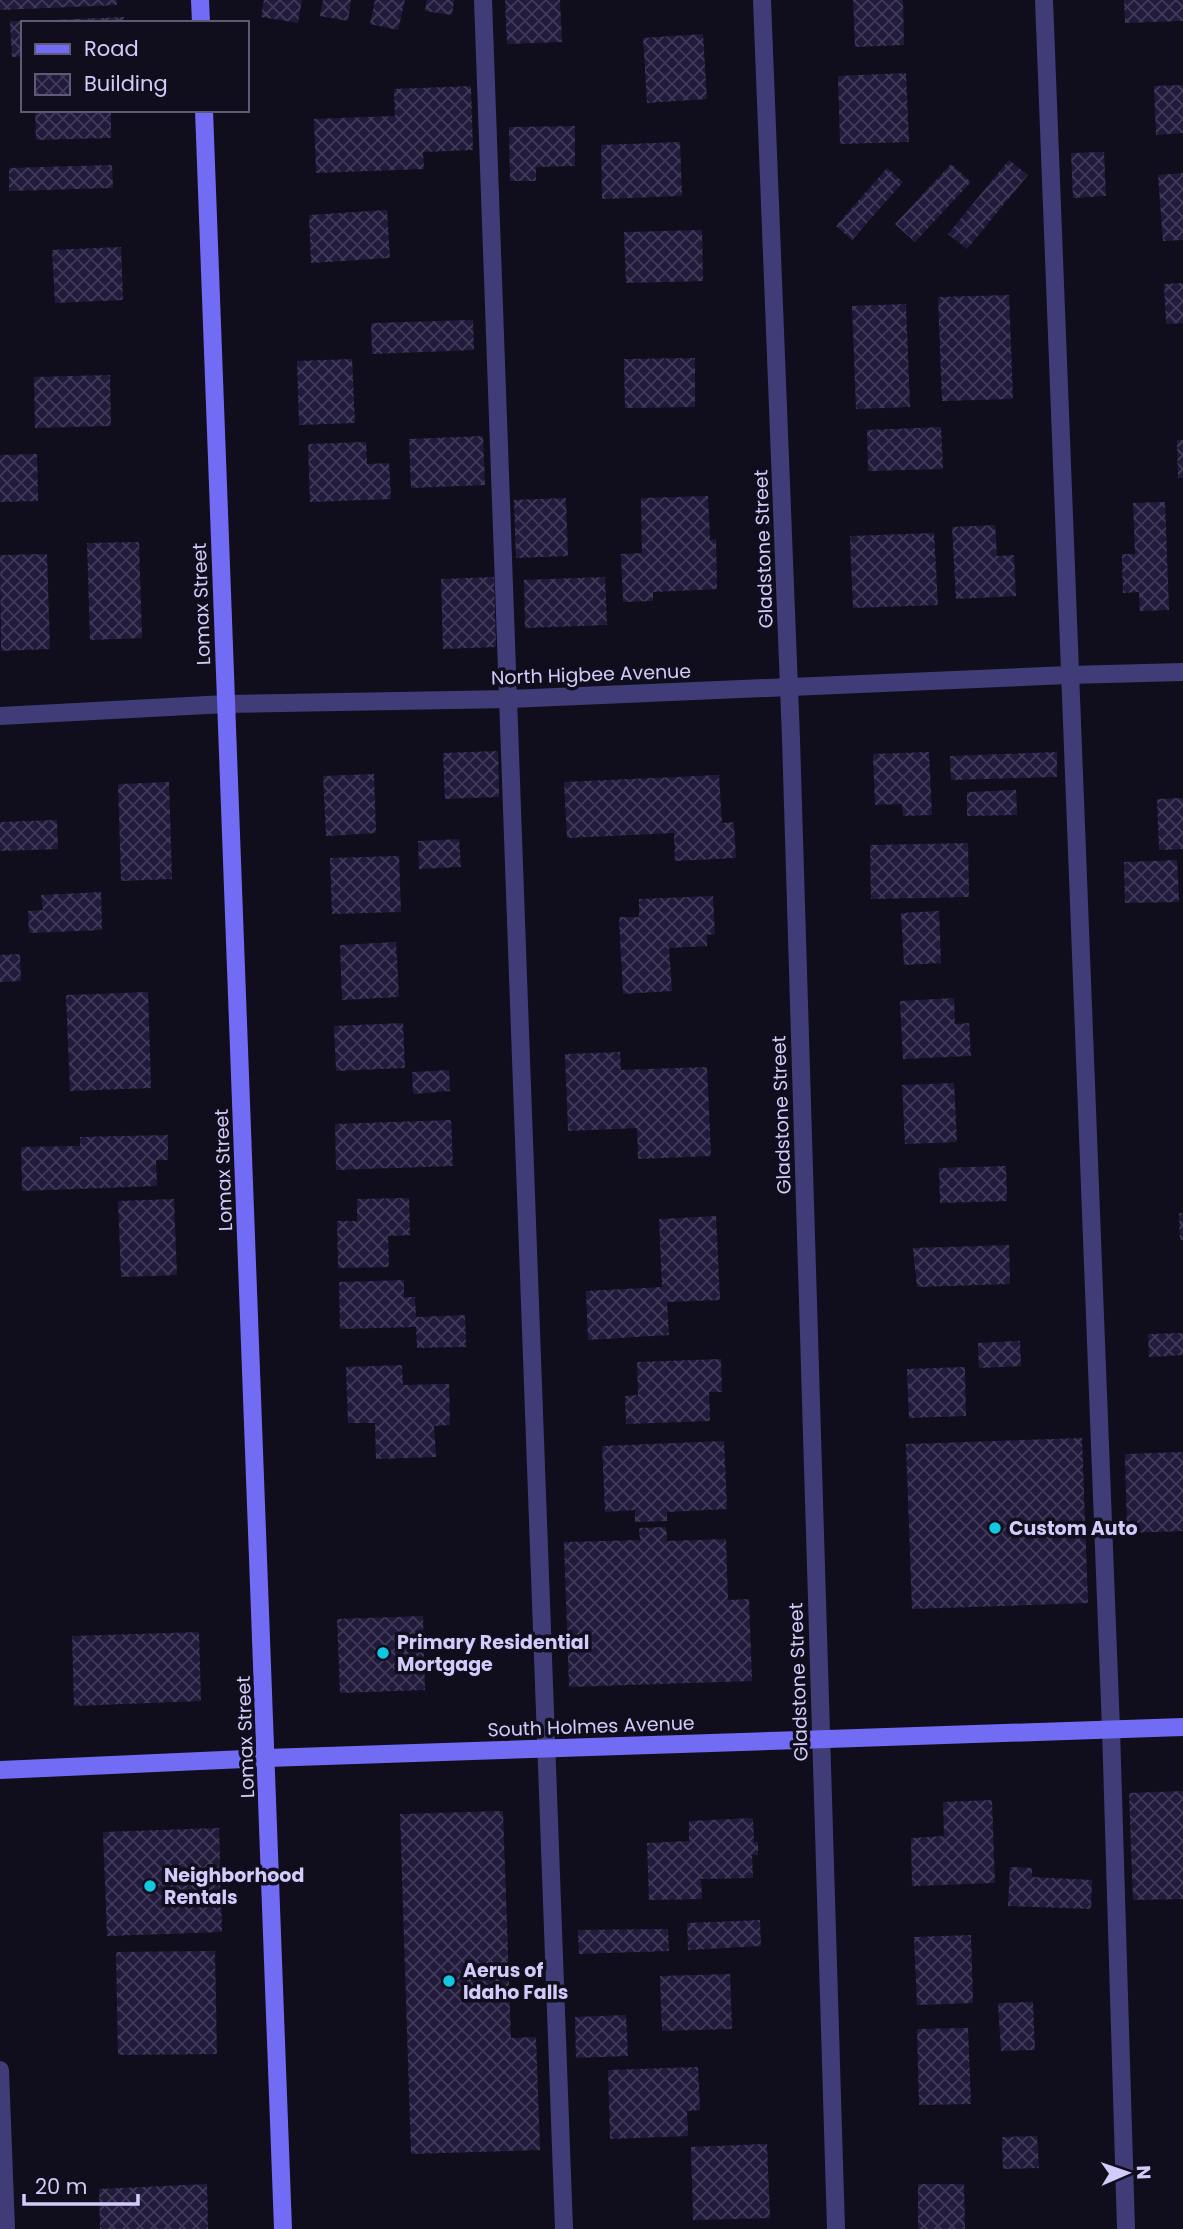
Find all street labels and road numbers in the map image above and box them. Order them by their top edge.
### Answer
street label: Gladstone Street [747,469,780,629]
street label: Lomax Street [186,542,217,666]
street label: North Higbee Avenue [490,658,692,691]
street label: Gladstone Street [765,1035,798,1195]
street label: Lomax Street [208,1108,239,1232]
street label: Gladstone Street [782,1602,815,1762]
street label: Lomax Street [230,1675,261,1799]
street label: South Holmes Avenue [487,1709,695,1744]

